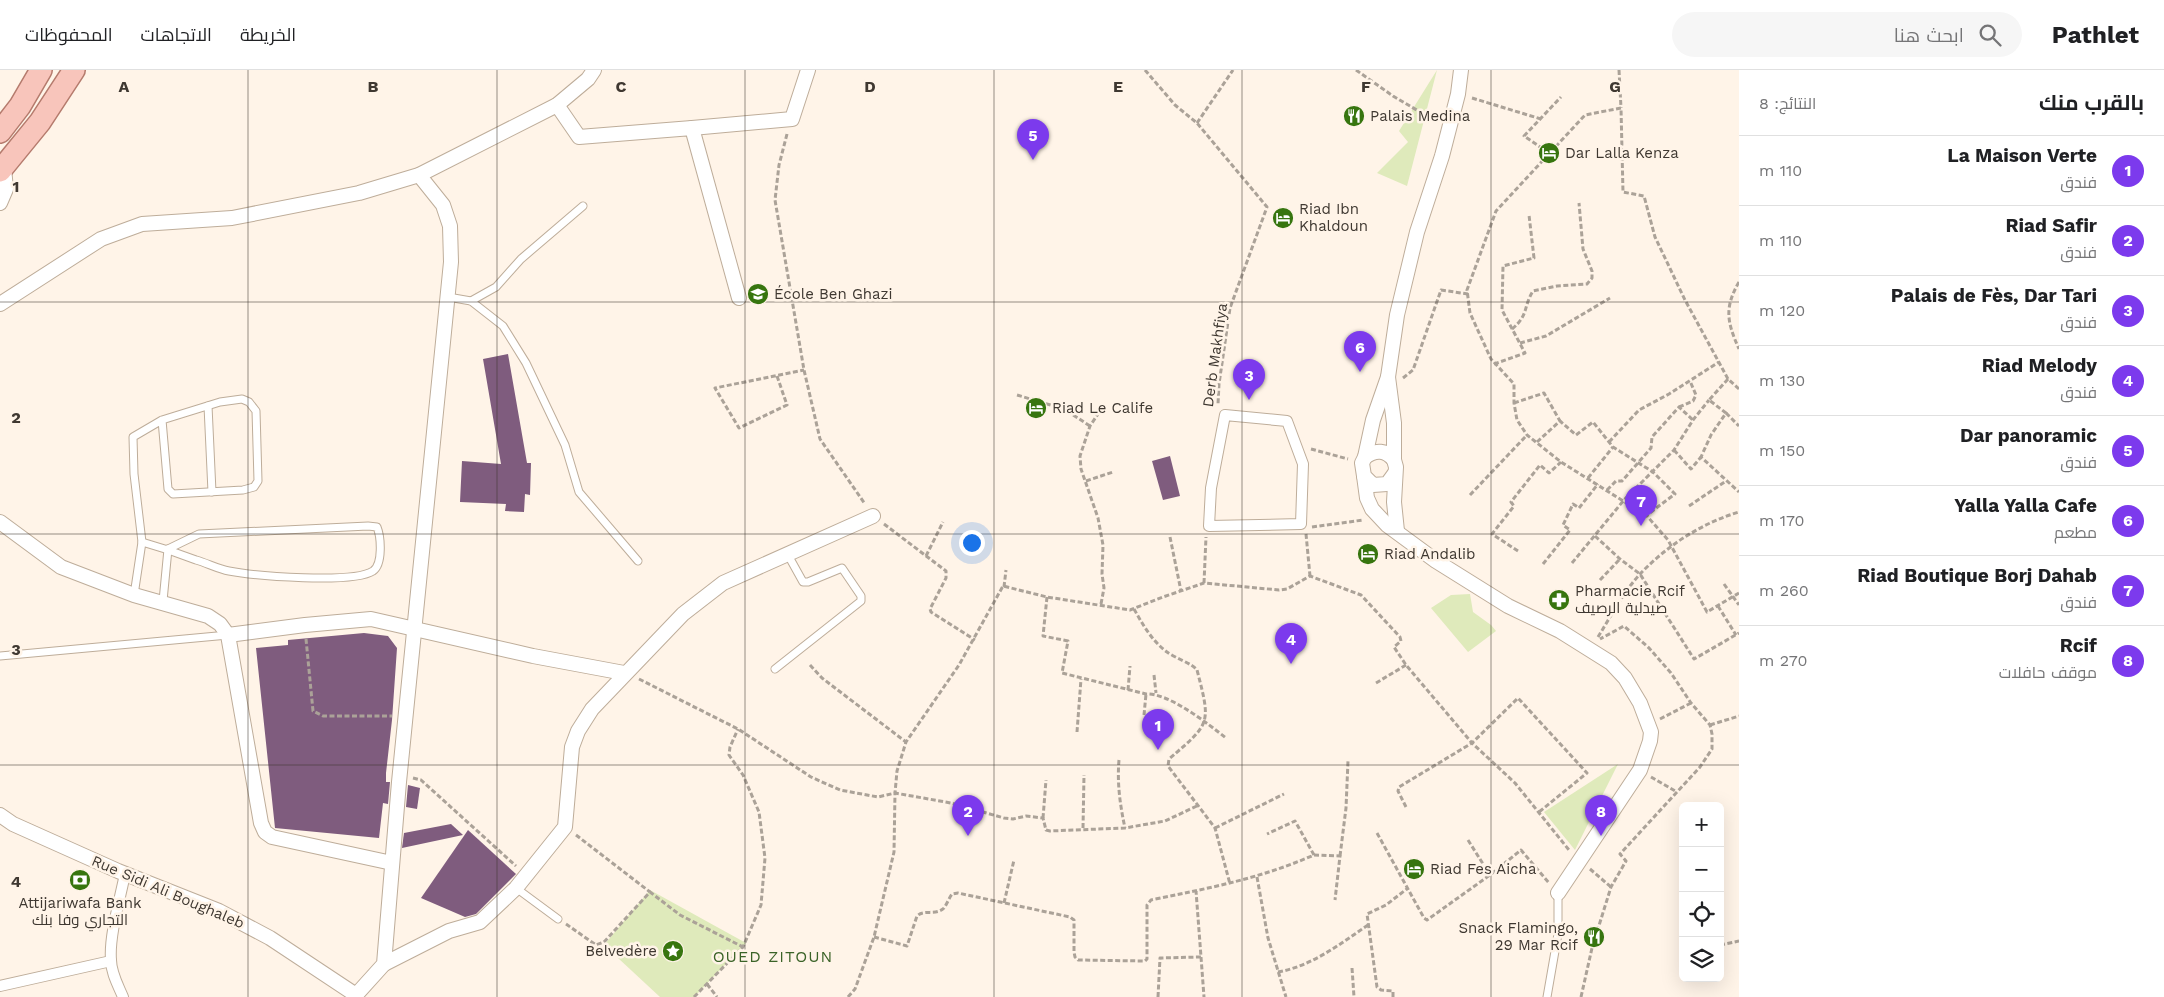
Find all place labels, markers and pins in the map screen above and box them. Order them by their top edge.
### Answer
restaurant icon: Palais Medina [1342,104,1366,128]
place label: Palais Medina [1370,107,1471,125]
pin: 5 [1017,119,1049,160]
hotel icon: Dar Lalla Kenza [1537,141,1561,165]
place label: Dar Lalla Kenza [1565,144,1679,162]
place label: Riad Ibn Khaldoun [1299,200,1368,235]
hotel icon: Riad Ibn Khaldoun [1271,206,1295,230]
school or university icon: École Ben Ghazi [746,282,770,306]
place label: École Ben Ghazi [774,285,893,303]
pin: 6 [1344,331,1376,372]
pin: 3 [1233,359,1265,400]
hotel icon: Riad Le Calife [1024,396,1048,420]
place label: Riad Le Calife [1052,399,1153,417]
pin: 7 [1625,485,1657,526]
hotel icon: Riad Andalib [1356,542,1380,566]
place label: Riad Andalib [1384,545,1475,563]
place label: Pharmacie Rcif صيدلية الرصيف [1575,582,1685,617]
pharmacy icon: Pharmacie Rcif صيدلية الرصيف [1547,588,1571,612]
pin: 4 [1275,623,1307,664]
pin: 1 [1142,709,1174,750]
pin: 2 [952,795,984,836]
pin: 8 [1585,795,1617,836]
hotel icon: Riad Fes Aicha [1402,857,1426,881]
place label: Riad Fes Aicha [1430,860,1537,878]
bank icon: Attijariwafa Bank التجاري وفا بنك [68,868,92,892]
place label: Attijariwafa Bank التجاري وفا بنك [18,894,142,932]
place label: Snack Flamingo, 29 Mar Rcif [1459,919,1578,954]
restaurant icon: Snack Flamingo, 29 Mar Rcif [1582,925,1606,949]
place icon: Belvedère [661,939,685,963]
place label: Belvedère [585,942,657,960]

